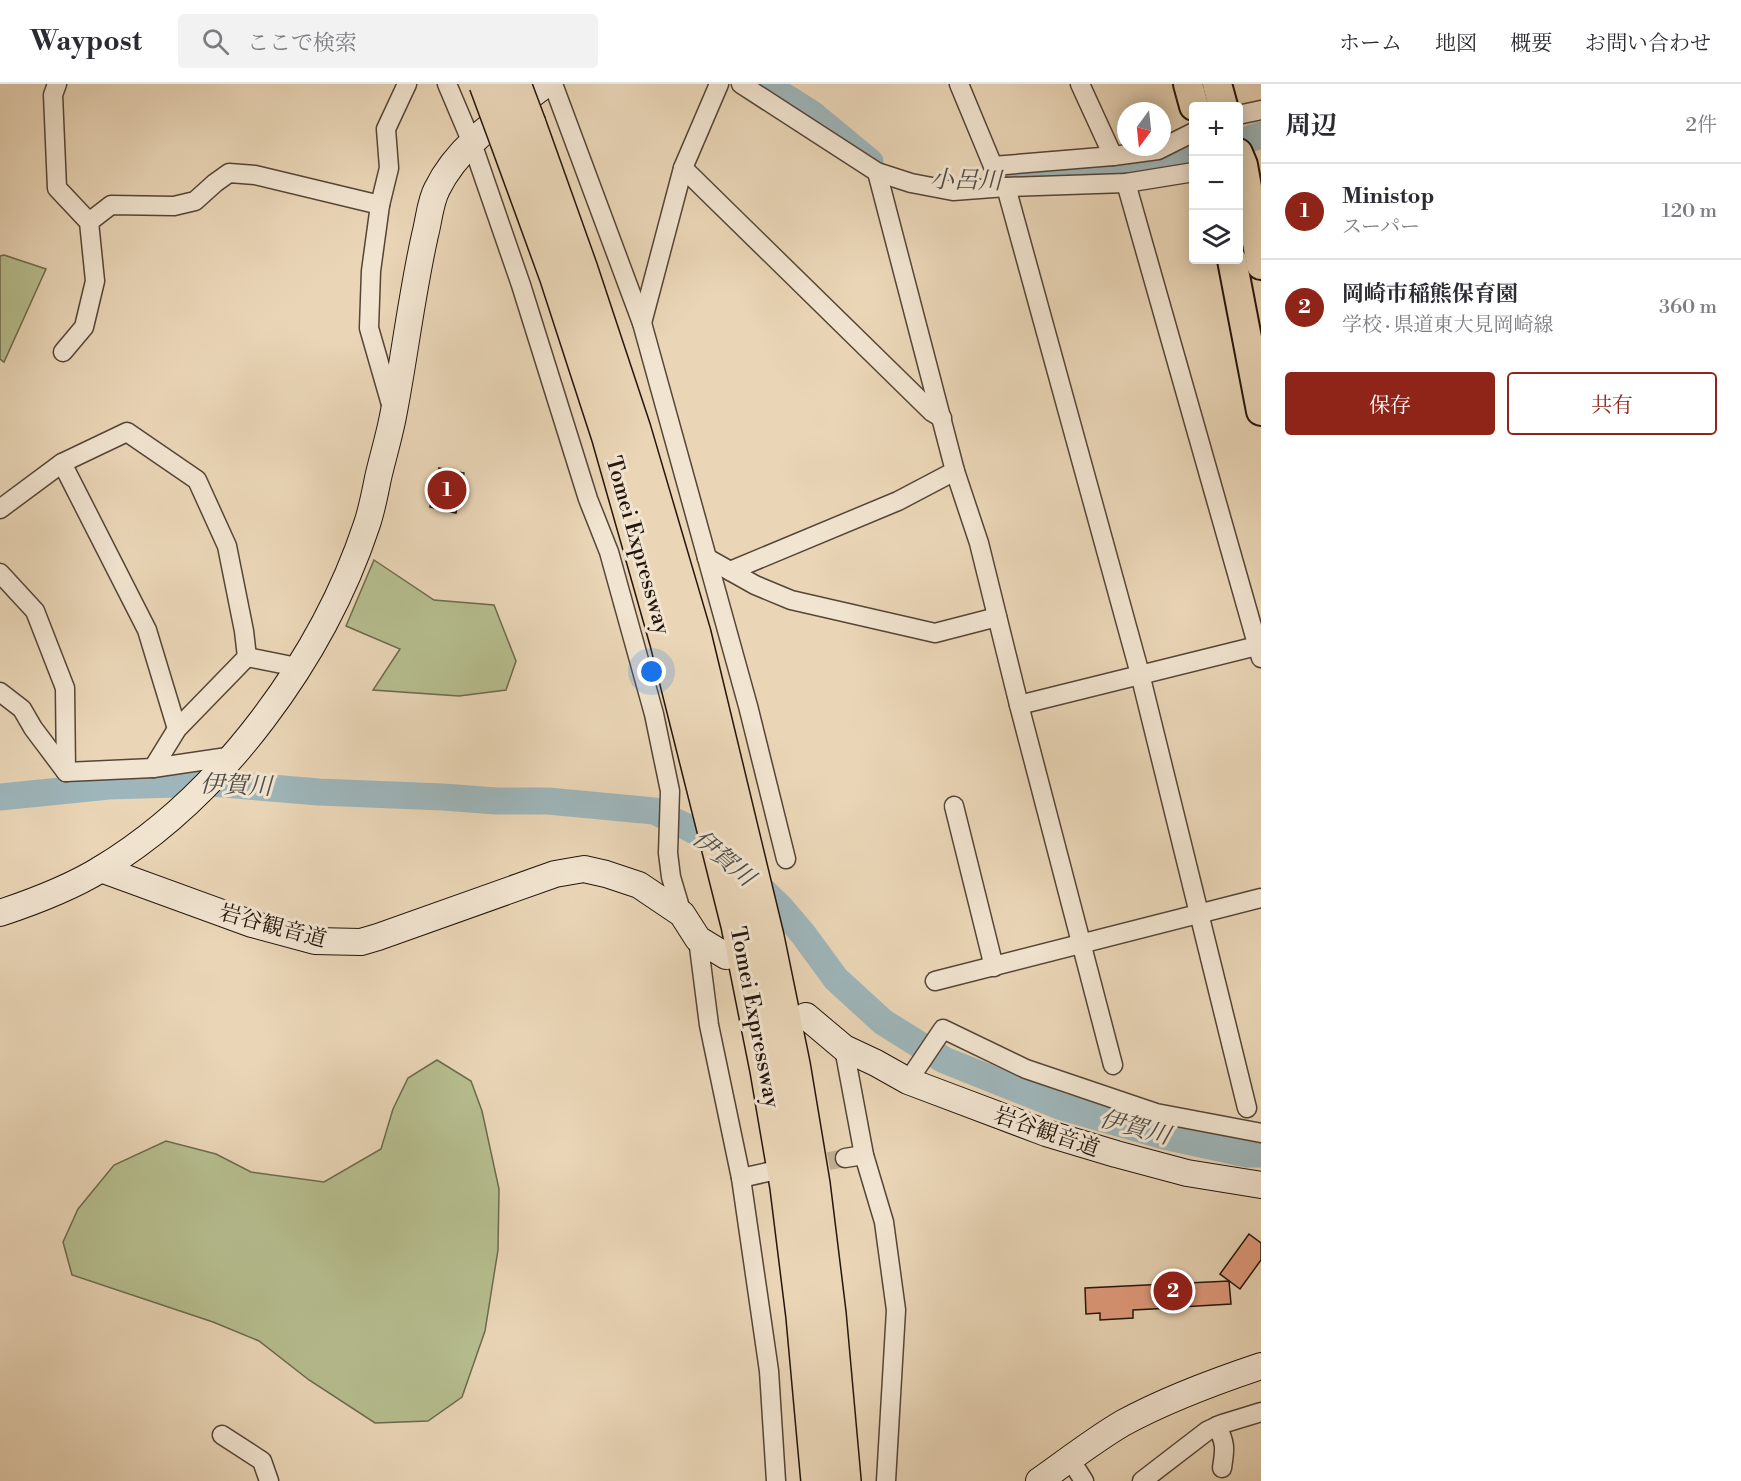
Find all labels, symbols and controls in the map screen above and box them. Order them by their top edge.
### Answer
search box [178,14,598,68]
text: Waypost [30,24,142,59]
icon: search [199,25,232,58]
text: ここで検索 [247,30,357,57]
text: ホーム [1339,31,1402,57]
text: 地図 [1435,31,1477,57]
text: 概要 [1510,31,1552,57]
text: お問い合わせ [1585,31,1711,57]
north arrow [1117,102,1171,156]
map controls [1189,102,1243,264]
button: + [1189,102,1243,156]
text: 周辺 [1285,110,1337,142]
text: 2件 [1686,113,1717,138]
button: − [1189,156,1243,210]
water label: 小呂川 [930,165,1005,197]
text: Ministop [1342,183,1435,210]
text: 1 [1300,199,1309,224]
text: 120 m [1662,199,1717,224]
button: layers [1189,210,1243,264]
text: スーパー [1342,215,1420,240]
text: 岡崎市稲熊保育園 [1342,281,1518,308]
text: 2 [1298,295,1311,320]
text: 360 m [1659,295,1717,320]
text: 学校 · 県道東大見岡崎線 [1342,313,1554,338]
button: 保存 [1285,372,1495,435]
button: 共有 [1507,372,1717,435]
street label: Tomei Expressway [599,453,676,638]
pin: 1 [428,468,466,512]
your location [637,657,666,686]
water label: 伊賀川 [199,770,275,802]
water label: 伊賀川 [686,824,763,895]
street label: 岩谷観音道 [216,899,329,954]
street label: Tomei Expressway [724,924,785,1111]
street label: 岩谷観音道 [990,1102,1103,1163]
water label: 伊賀川 [1096,1104,1176,1153]
pin: 2 [1154,1268,1192,1314]

